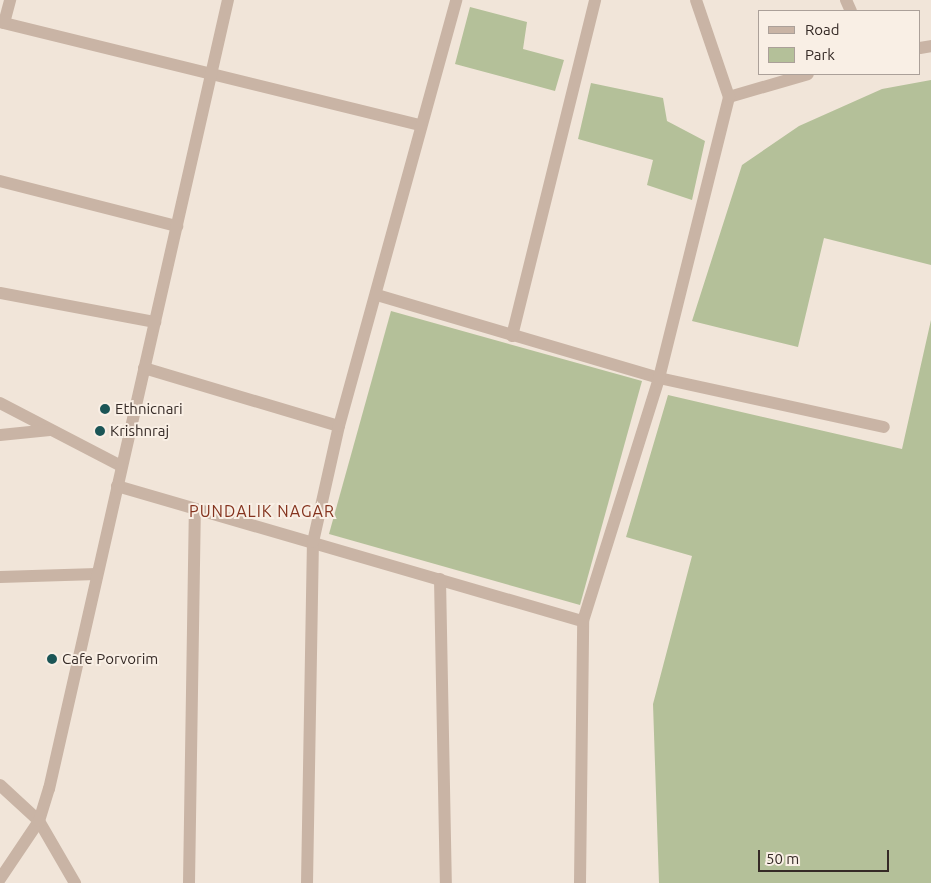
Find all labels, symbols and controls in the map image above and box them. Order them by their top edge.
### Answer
legend [758,10,921,75]
text: Road [805,21,840,38]
text: Park [805,46,835,63]
place label: Ethnicnari [115,400,183,418]
marker: Ethnicnari [99,403,111,415]
place label: Krishnraj [110,422,169,440]
marker: Krishnraj [94,425,106,437]
district label: PUNDALIK NAGAR [187,501,337,521]
place label: Cafe Porvorim [62,650,158,668]
marker: Cafe Porvorim [46,653,58,665]
scale bar [761,840,892,872]
text: 50 m [766,850,799,867]

